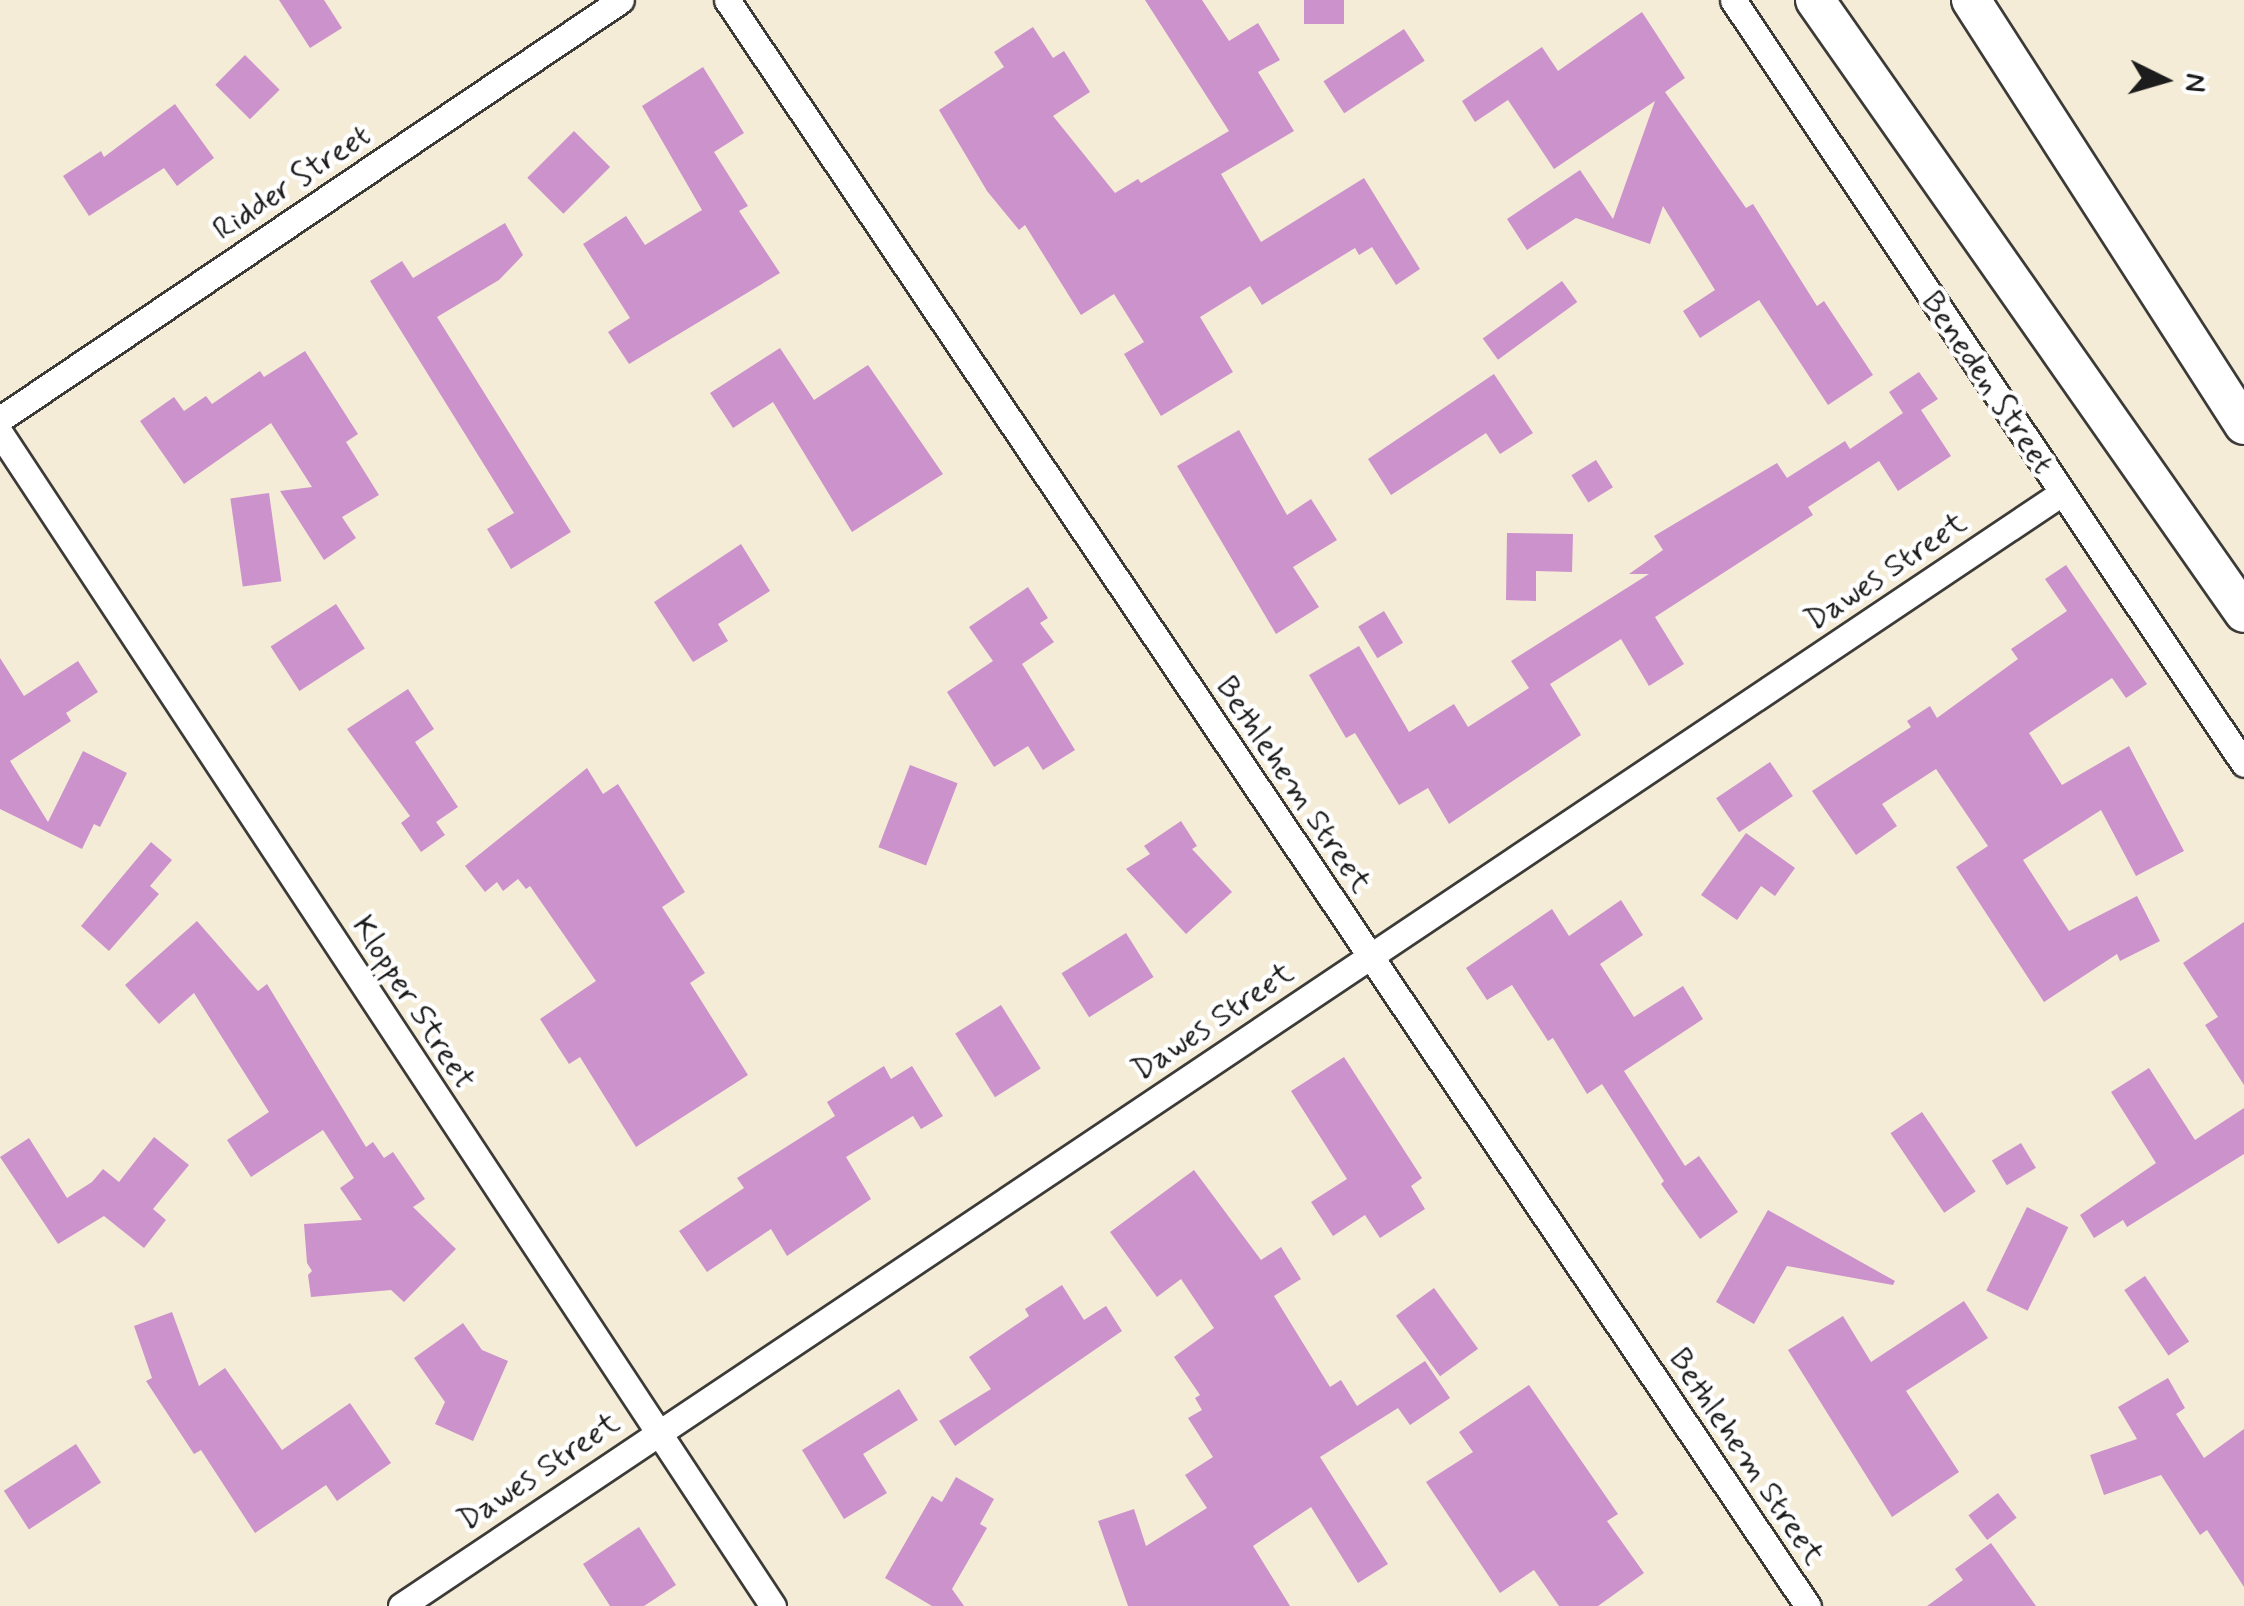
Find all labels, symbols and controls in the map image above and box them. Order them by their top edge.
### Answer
north arrow [2114,30,2214,130]
text: N [2175,72,2214,94]
street label: Ridder Street [204,115,380,251]
street label: Beneden Street [1911,282,2063,484]
street label: Dawes Street [1798,504,1974,640]
street label: Bethlehem Street [1206,669,1380,901]
street label: Klopper Street [343,910,483,1096]
street label: Dawes Street [1125,954,1301,1090]
street label: Bethlehem Street [1659,1341,1833,1573]
street label: Dawes Street [451,1404,627,1540]

